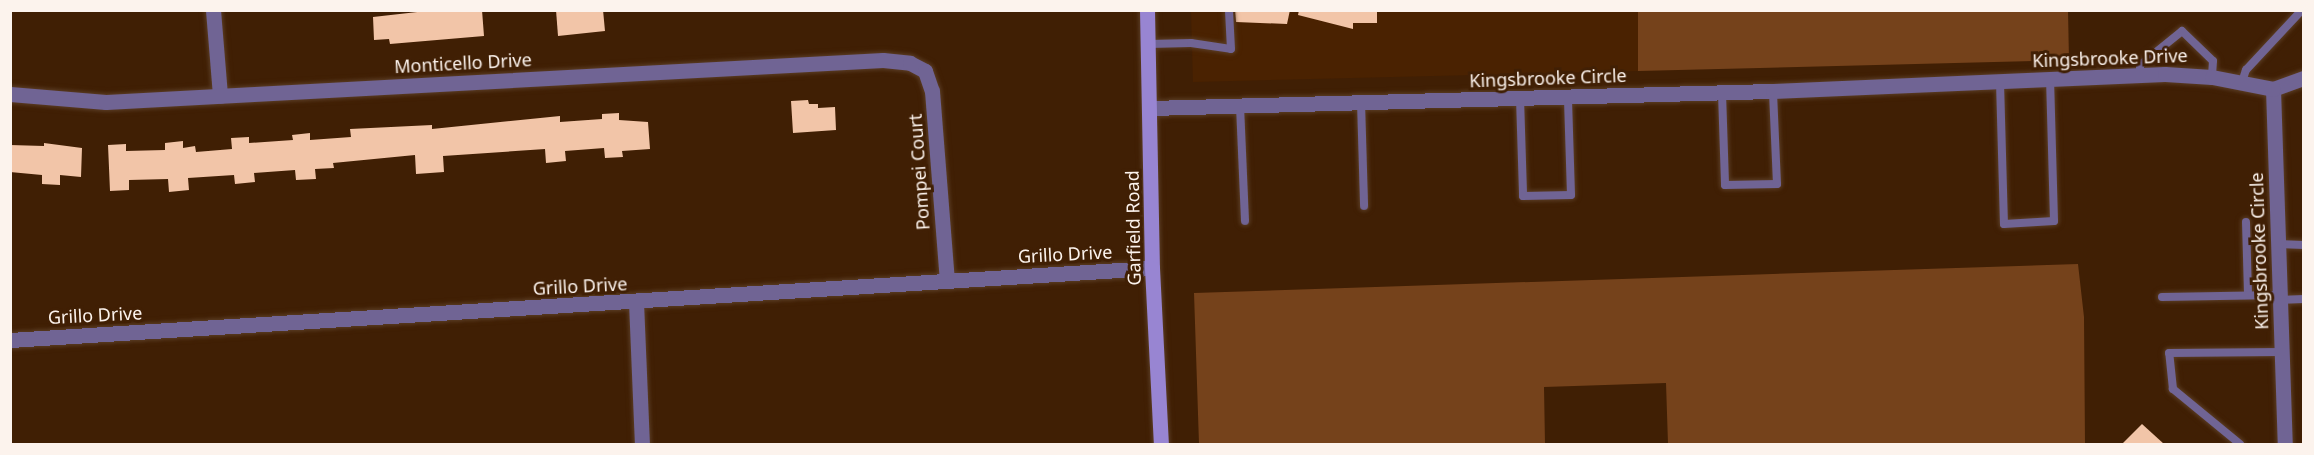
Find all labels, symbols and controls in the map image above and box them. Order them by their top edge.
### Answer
street label: Kingsbrooke Drive [2032,44,2188,72]
street label: Monticello Drive [394,49,532,77]
street label: Kingsbrooke Circle [1469,64,1627,92]
street label: Pompei Court [904,113,934,231]
street label: Garfield Road [1121,170,1145,286]
street label: Kingsbrooke Circle [2245,172,2273,330]
street label: Grillo Drive [1017,241,1113,267]
street label: Grillo Drive [532,273,628,299]
street label: Grillo Drive [47,302,143,328]

